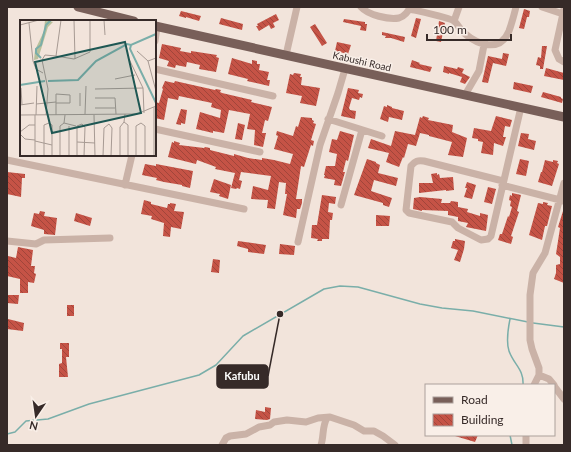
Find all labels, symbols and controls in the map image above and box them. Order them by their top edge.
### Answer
scale bar [427,16,511,42]
inset map [20,20,156,156]
text: 100 m [433,22,467,37]
street label: Kabushi Road [332,48,392,74]
callout: Kafubu [217,365,268,388]
text: Kafubu [224,369,260,382]
legend [425,384,555,436]
text: Road [461,392,488,407]
north arrow [16,396,56,436]
text: Building [461,412,504,427]
text: N [28,419,39,434]

